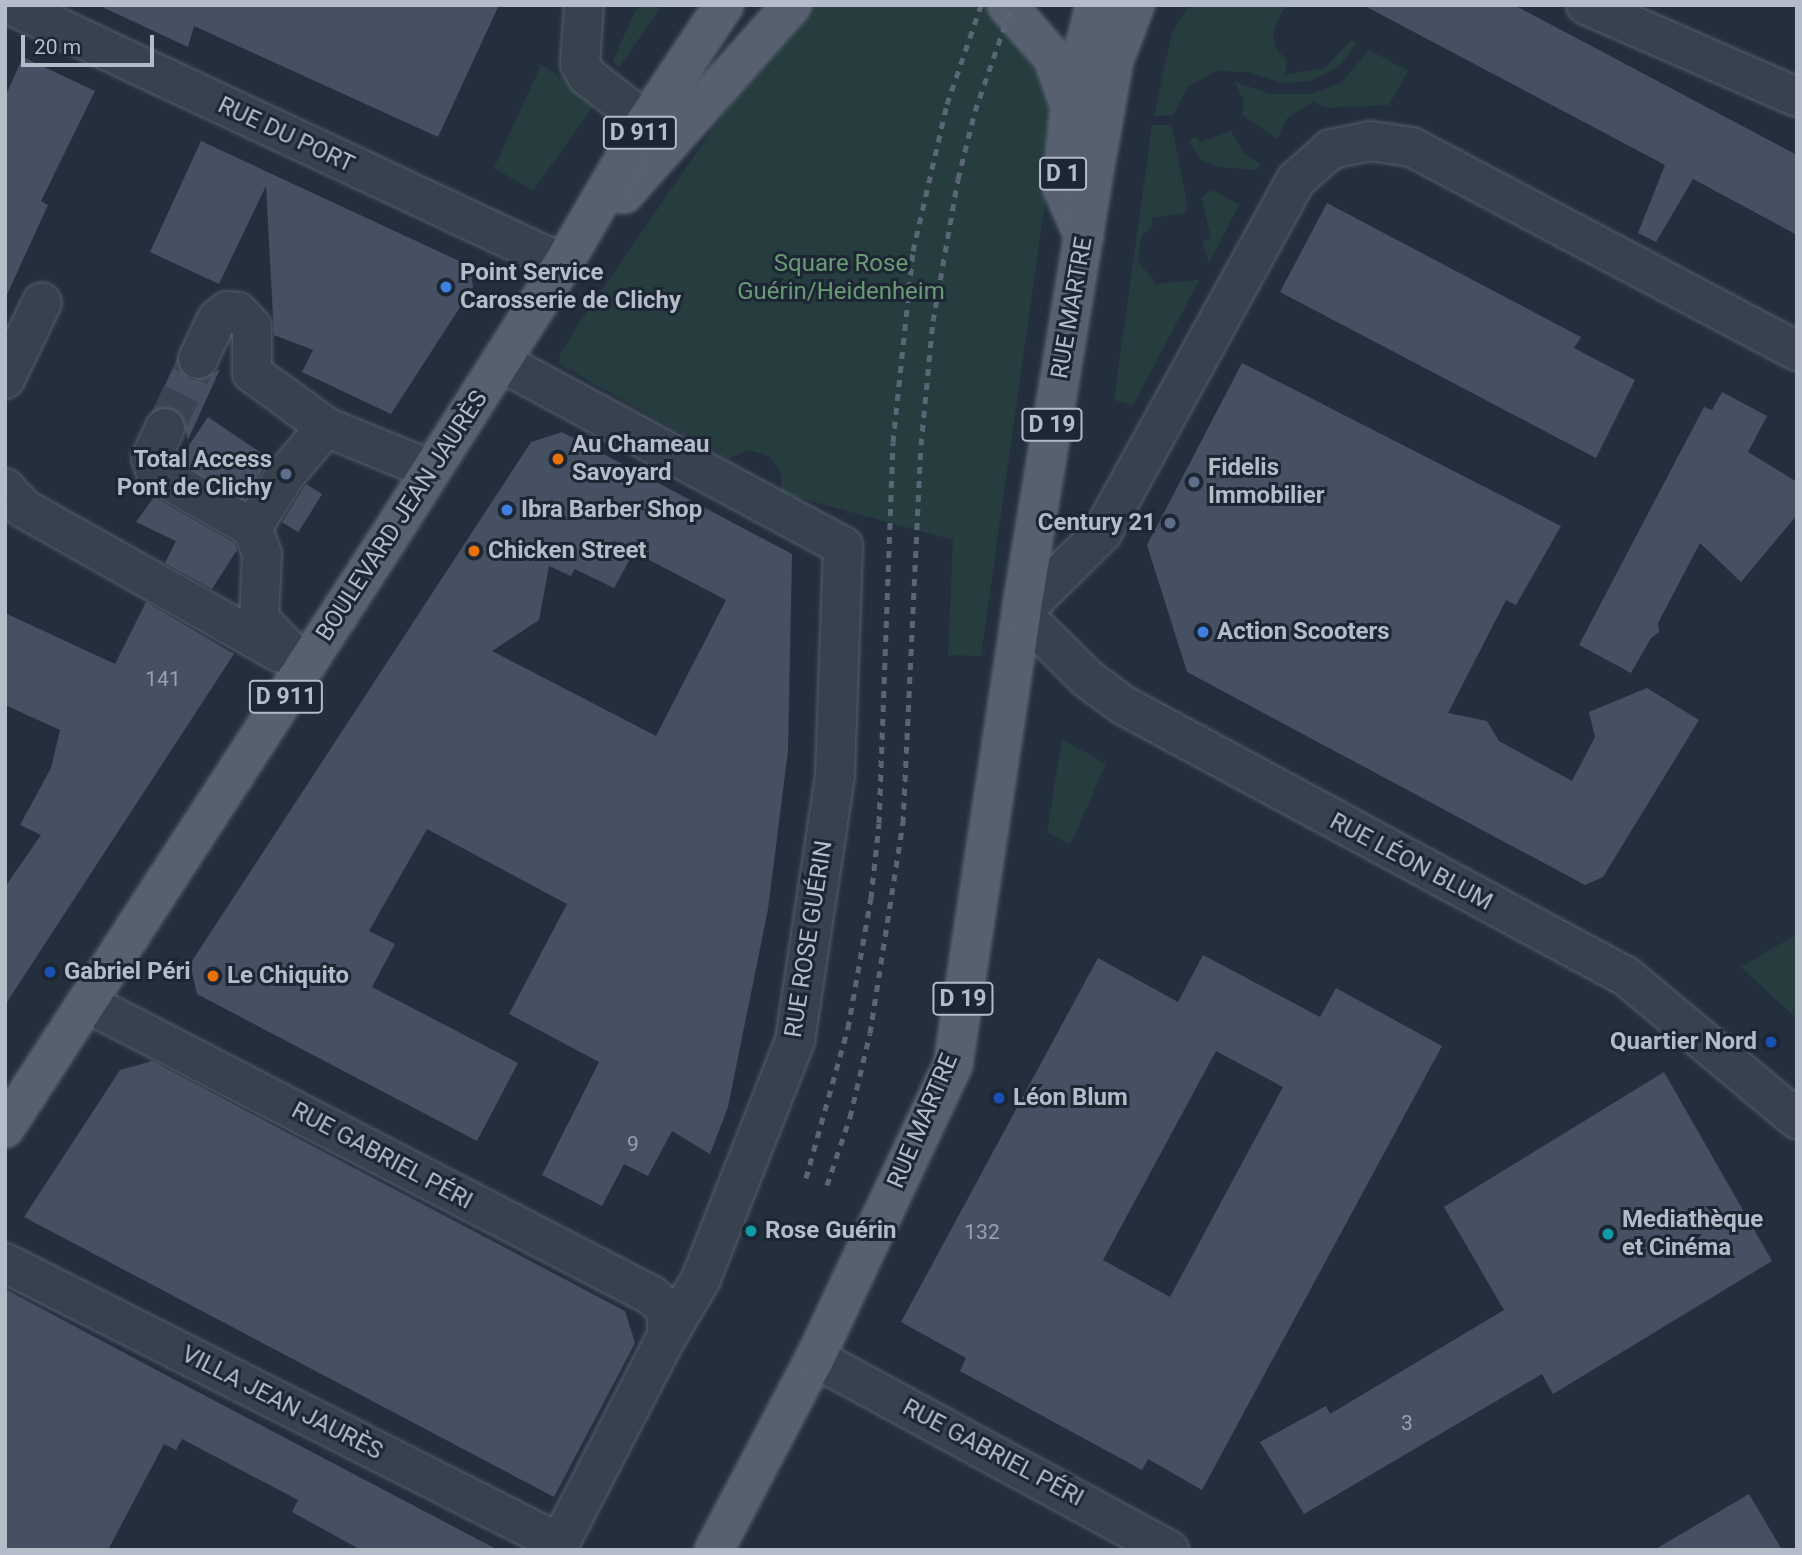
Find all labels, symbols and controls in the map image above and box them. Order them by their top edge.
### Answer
scale bar [24,21,158,65]
text: 20 m [34,35,81,59]
street label: RUE DU PORT [213,91,359,179]
road number: D 911 [602,114,678,152]
road number: D 1 [1038,154,1088,194]
street label: RUE MARTRE [1045,235,1099,381]
park label: Square Rose Guérin/Heidenheim [737,250,945,306]
place label: Point Service Carosserie de Clichy [460,259,681,315]
marker: Point Service Carosserie de Clichy [438,279,454,295]
street label: BOULEVARD JEAN JAURÈS [310,386,494,646]
road number: D 19 [1020,406,1084,444]
place label: Au Chameau Savoyard [572,431,709,487]
place label: Total Access Pont de Clichy [117,446,272,502]
marker: Au Chameau Savoyard [550,451,566,467]
place label: Fidelis Immobilier [1208,454,1324,510]
marker: Total Access Pont de Clichy [278,466,294,482]
marker: Fidelis Immobilier [1186,474,1202,490]
place label: Ibra Barber Shop [521,496,702,524]
marker: Ibra Barber Shop [499,502,515,518]
place label: Century 21 [1038,509,1156,537]
marker: Century 21 [1162,515,1178,531]
place label: Chicken Street [488,537,646,565]
marker: Chicken Street [466,543,482,559]
place label: Action Scooters [1217,618,1390,646]
marker: Action Scooters [1195,624,1211,640]
house number: 141 [145,666,181,692]
road number: D 911 [247,678,324,716]
street label: RUE LÉON BLUM [1325,807,1497,917]
street label: RUE ROSE GUÉRIN [779,838,839,1040]
place label: Gabriel Péri [64,958,191,986]
place label: Le Chiquito [227,962,349,990]
marker: Gabriel Péri [42,964,58,980]
marker: Le Chiquito [205,968,221,984]
road number: D 19 [932,980,995,1018]
place label: Quartier Nord [1610,1028,1757,1056]
marker: Quartier Nord [1763,1034,1779,1050]
street label: RUE MARTRE [882,1049,964,1193]
place label: Léon Blum [1013,1084,1128,1112]
marker: Léon Blum [991,1090,1007,1106]
street label: RUE GABRIEL PÉRI [287,1096,477,1216]
house number: 9 [627,1131,639,1157]
place label: Mediathèque et Cinéma [1622,1206,1763,1262]
place label: Rose Guérin [765,1217,897,1245]
house number: 132 [964,1219,1000,1245]
marker: Rose Guérin [743,1223,759,1239]
marker: Mediathèque et Cinéma [1600,1226,1616,1242]
street label: VILLA JEAN JAURÈS [177,1340,387,1466]
street label: RUE GABRIEL PÉRI [898,1393,1088,1513]
house number: 3 [1401,1410,1413,1436]

